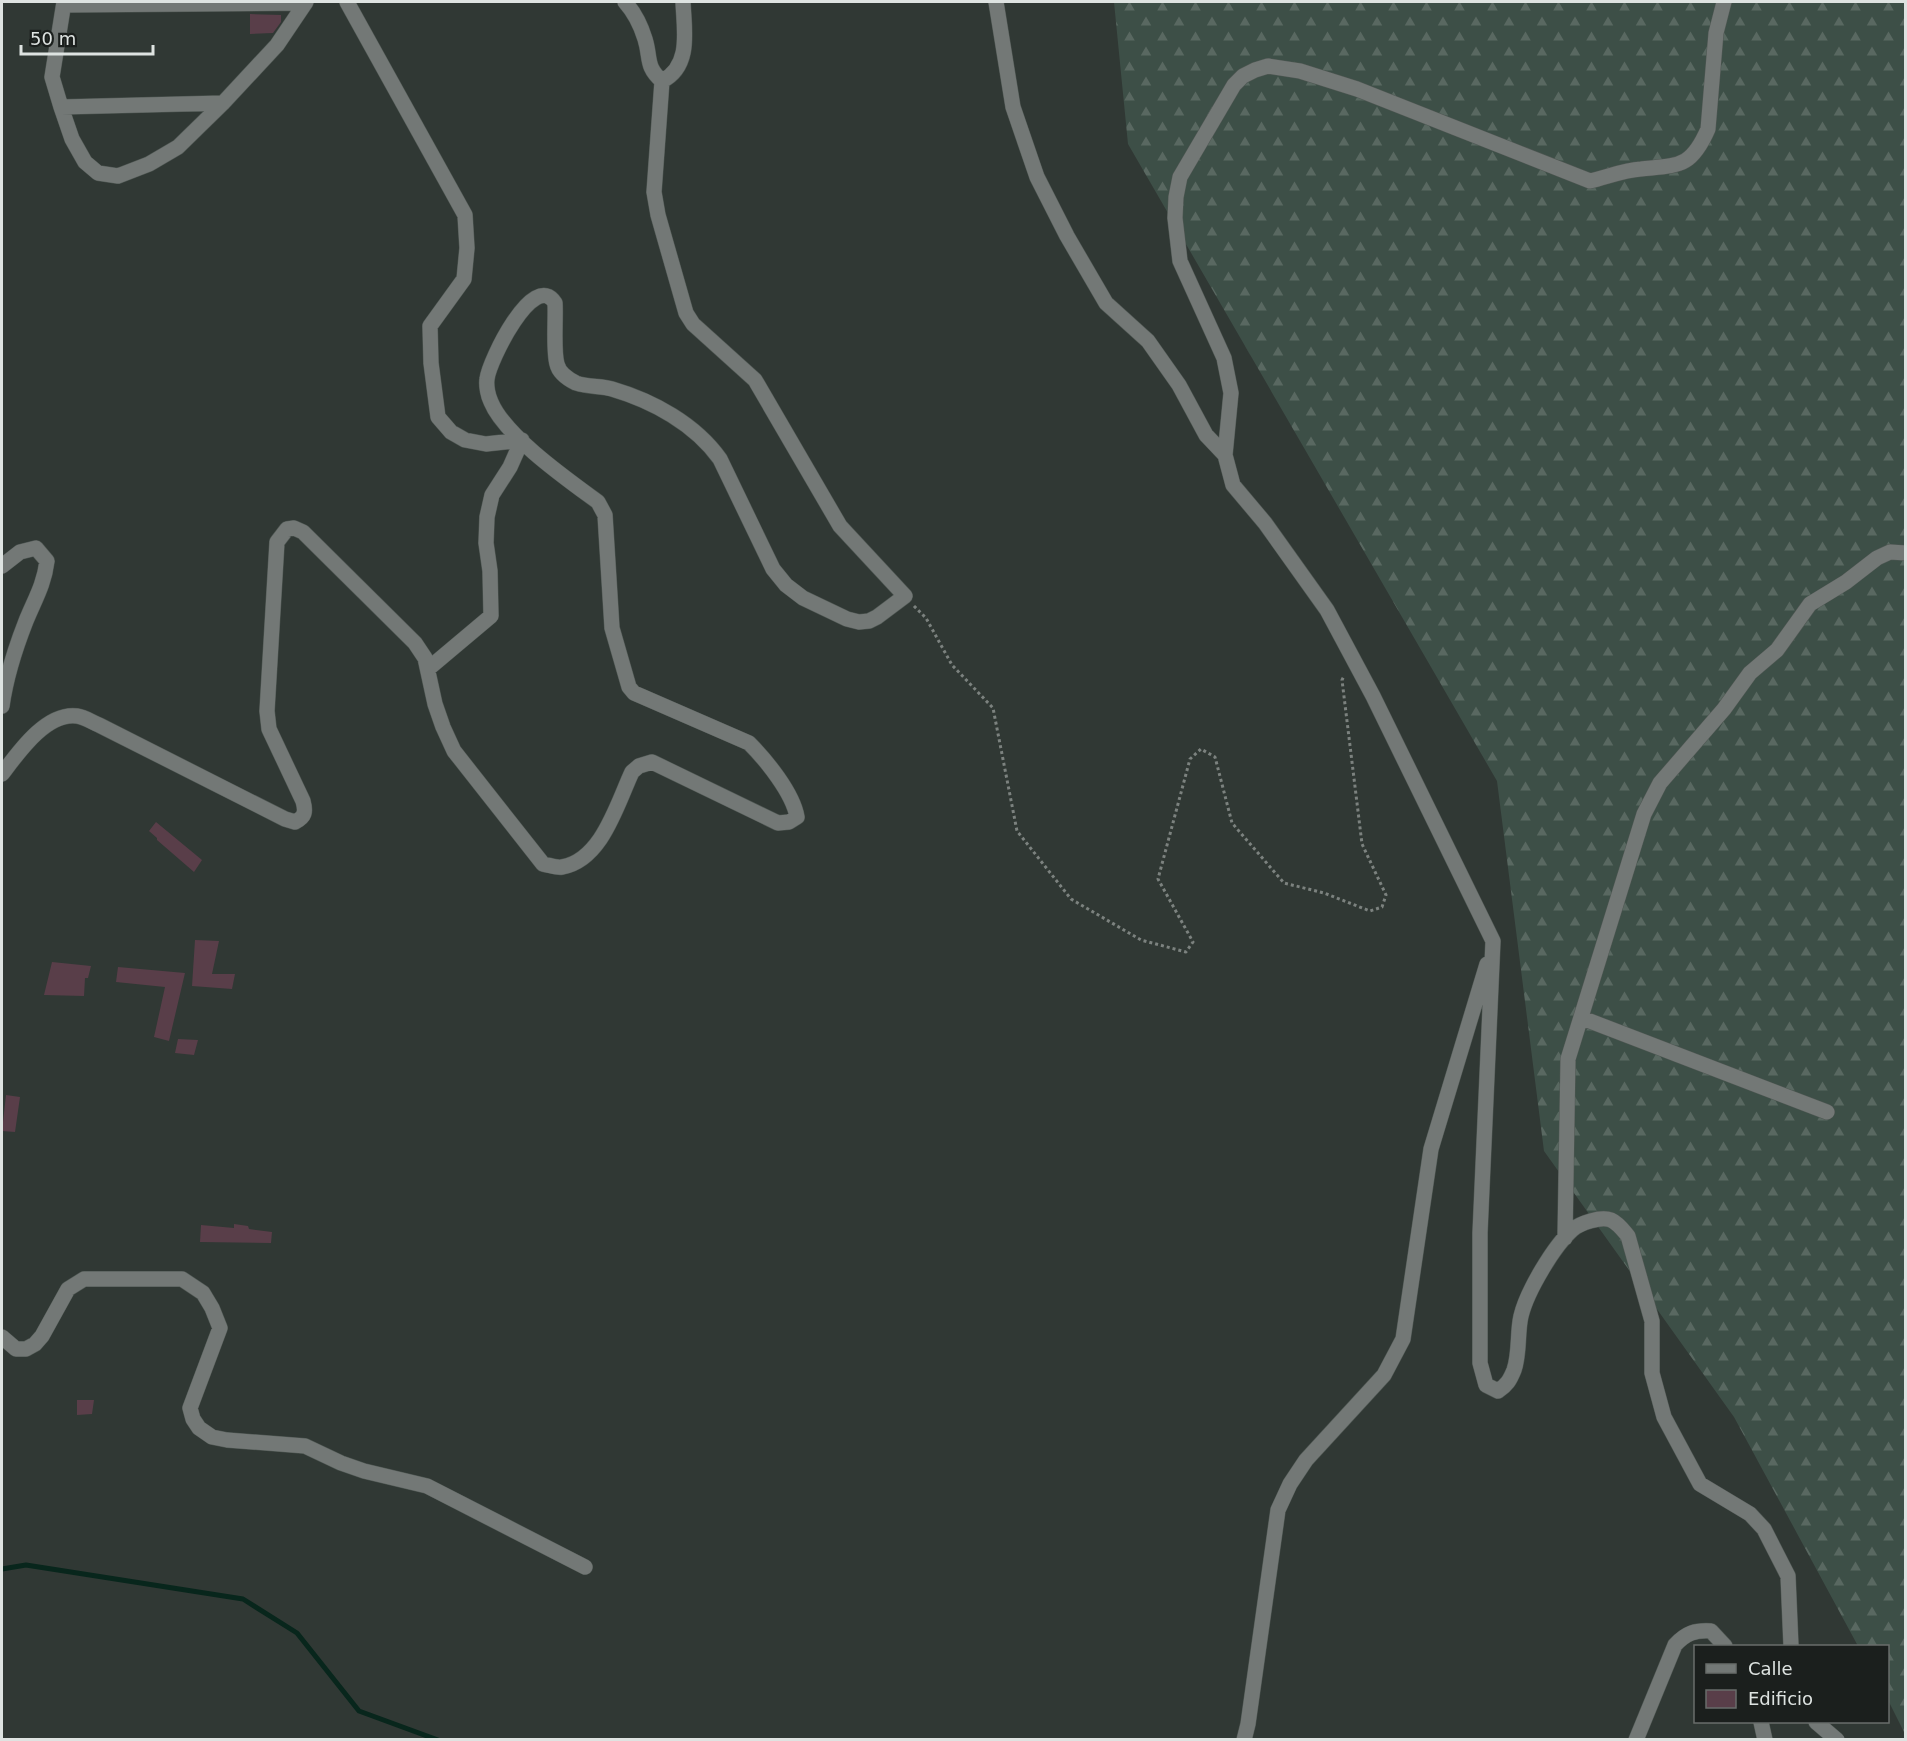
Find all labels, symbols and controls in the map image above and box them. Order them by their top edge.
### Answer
scale bar [21,18,153,56]
text: 50 m [30,28,76,49]
legend [1694,1645,1889,1723]
text: Calle [1748,1658,1793,1679]
text: Edificio [1748,1688,1813,1709]

